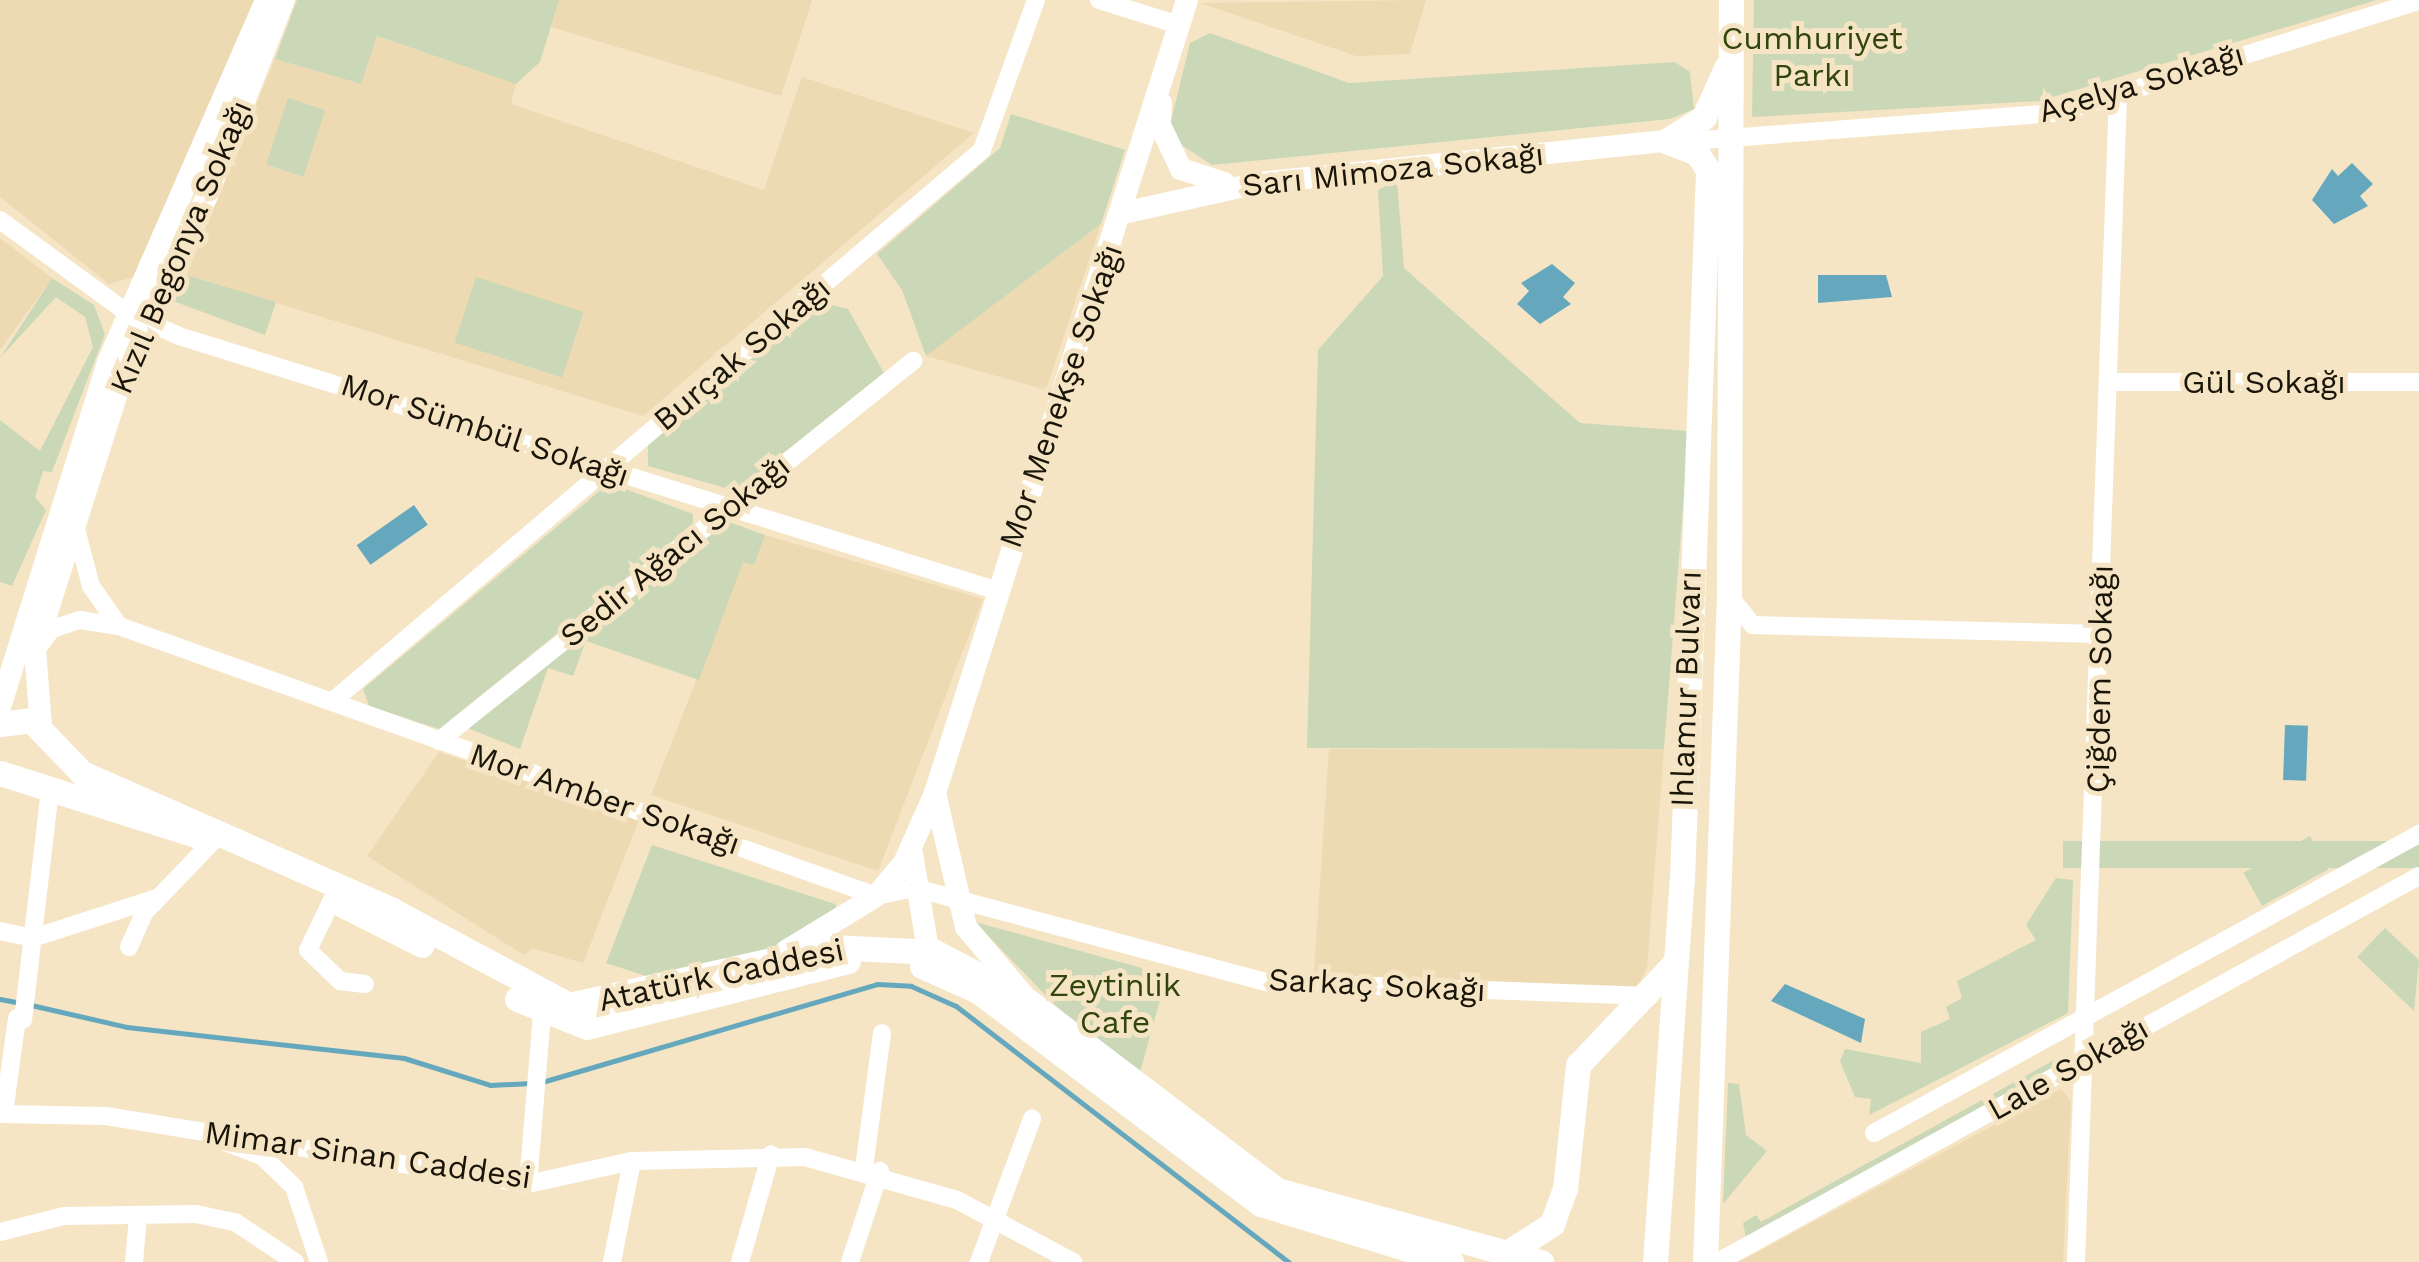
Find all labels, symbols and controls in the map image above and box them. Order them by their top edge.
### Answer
park label: Cumhuriyet Parkı [1721,20,1903,95]
street label: Açelya Sokağı [2034,35,2248,131]
street label: Kızıl Begonya Sokağı [101,94,261,400]
street label: Sarı Mimoza Sokağı [1240,135,1546,205]
street label: Mor Menekşe Sokağı [991,239,1131,553]
street label: Burçak Sokağı [646,269,838,439]
street label: Gül Sokağı [2182,363,2346,401]
street label: Mor Sümbül Sokağı [335,365,635,495]
street label: Sedir Ağacı Sokağı [552,446,798,656]
street label: Çiğdem Sokağı [2079,564,2121,794]
street label: Ihlamur Bulvarı [1663,570,1709,808]
street label: Mor Amber Sokağı [464,734,746,864]
street label: Atatürk Caddesi [595,930,847,1020]
street label: Sarkaç Sokağı [1267,960,1487,1010]
park label: Zeytinlik Cafe [1049,967,1181,1042]
street label: Lale Sokağı [1981,1009,2155,1129]
street label: Mimar Sinan Caddesi [202,1113,534,1197]

